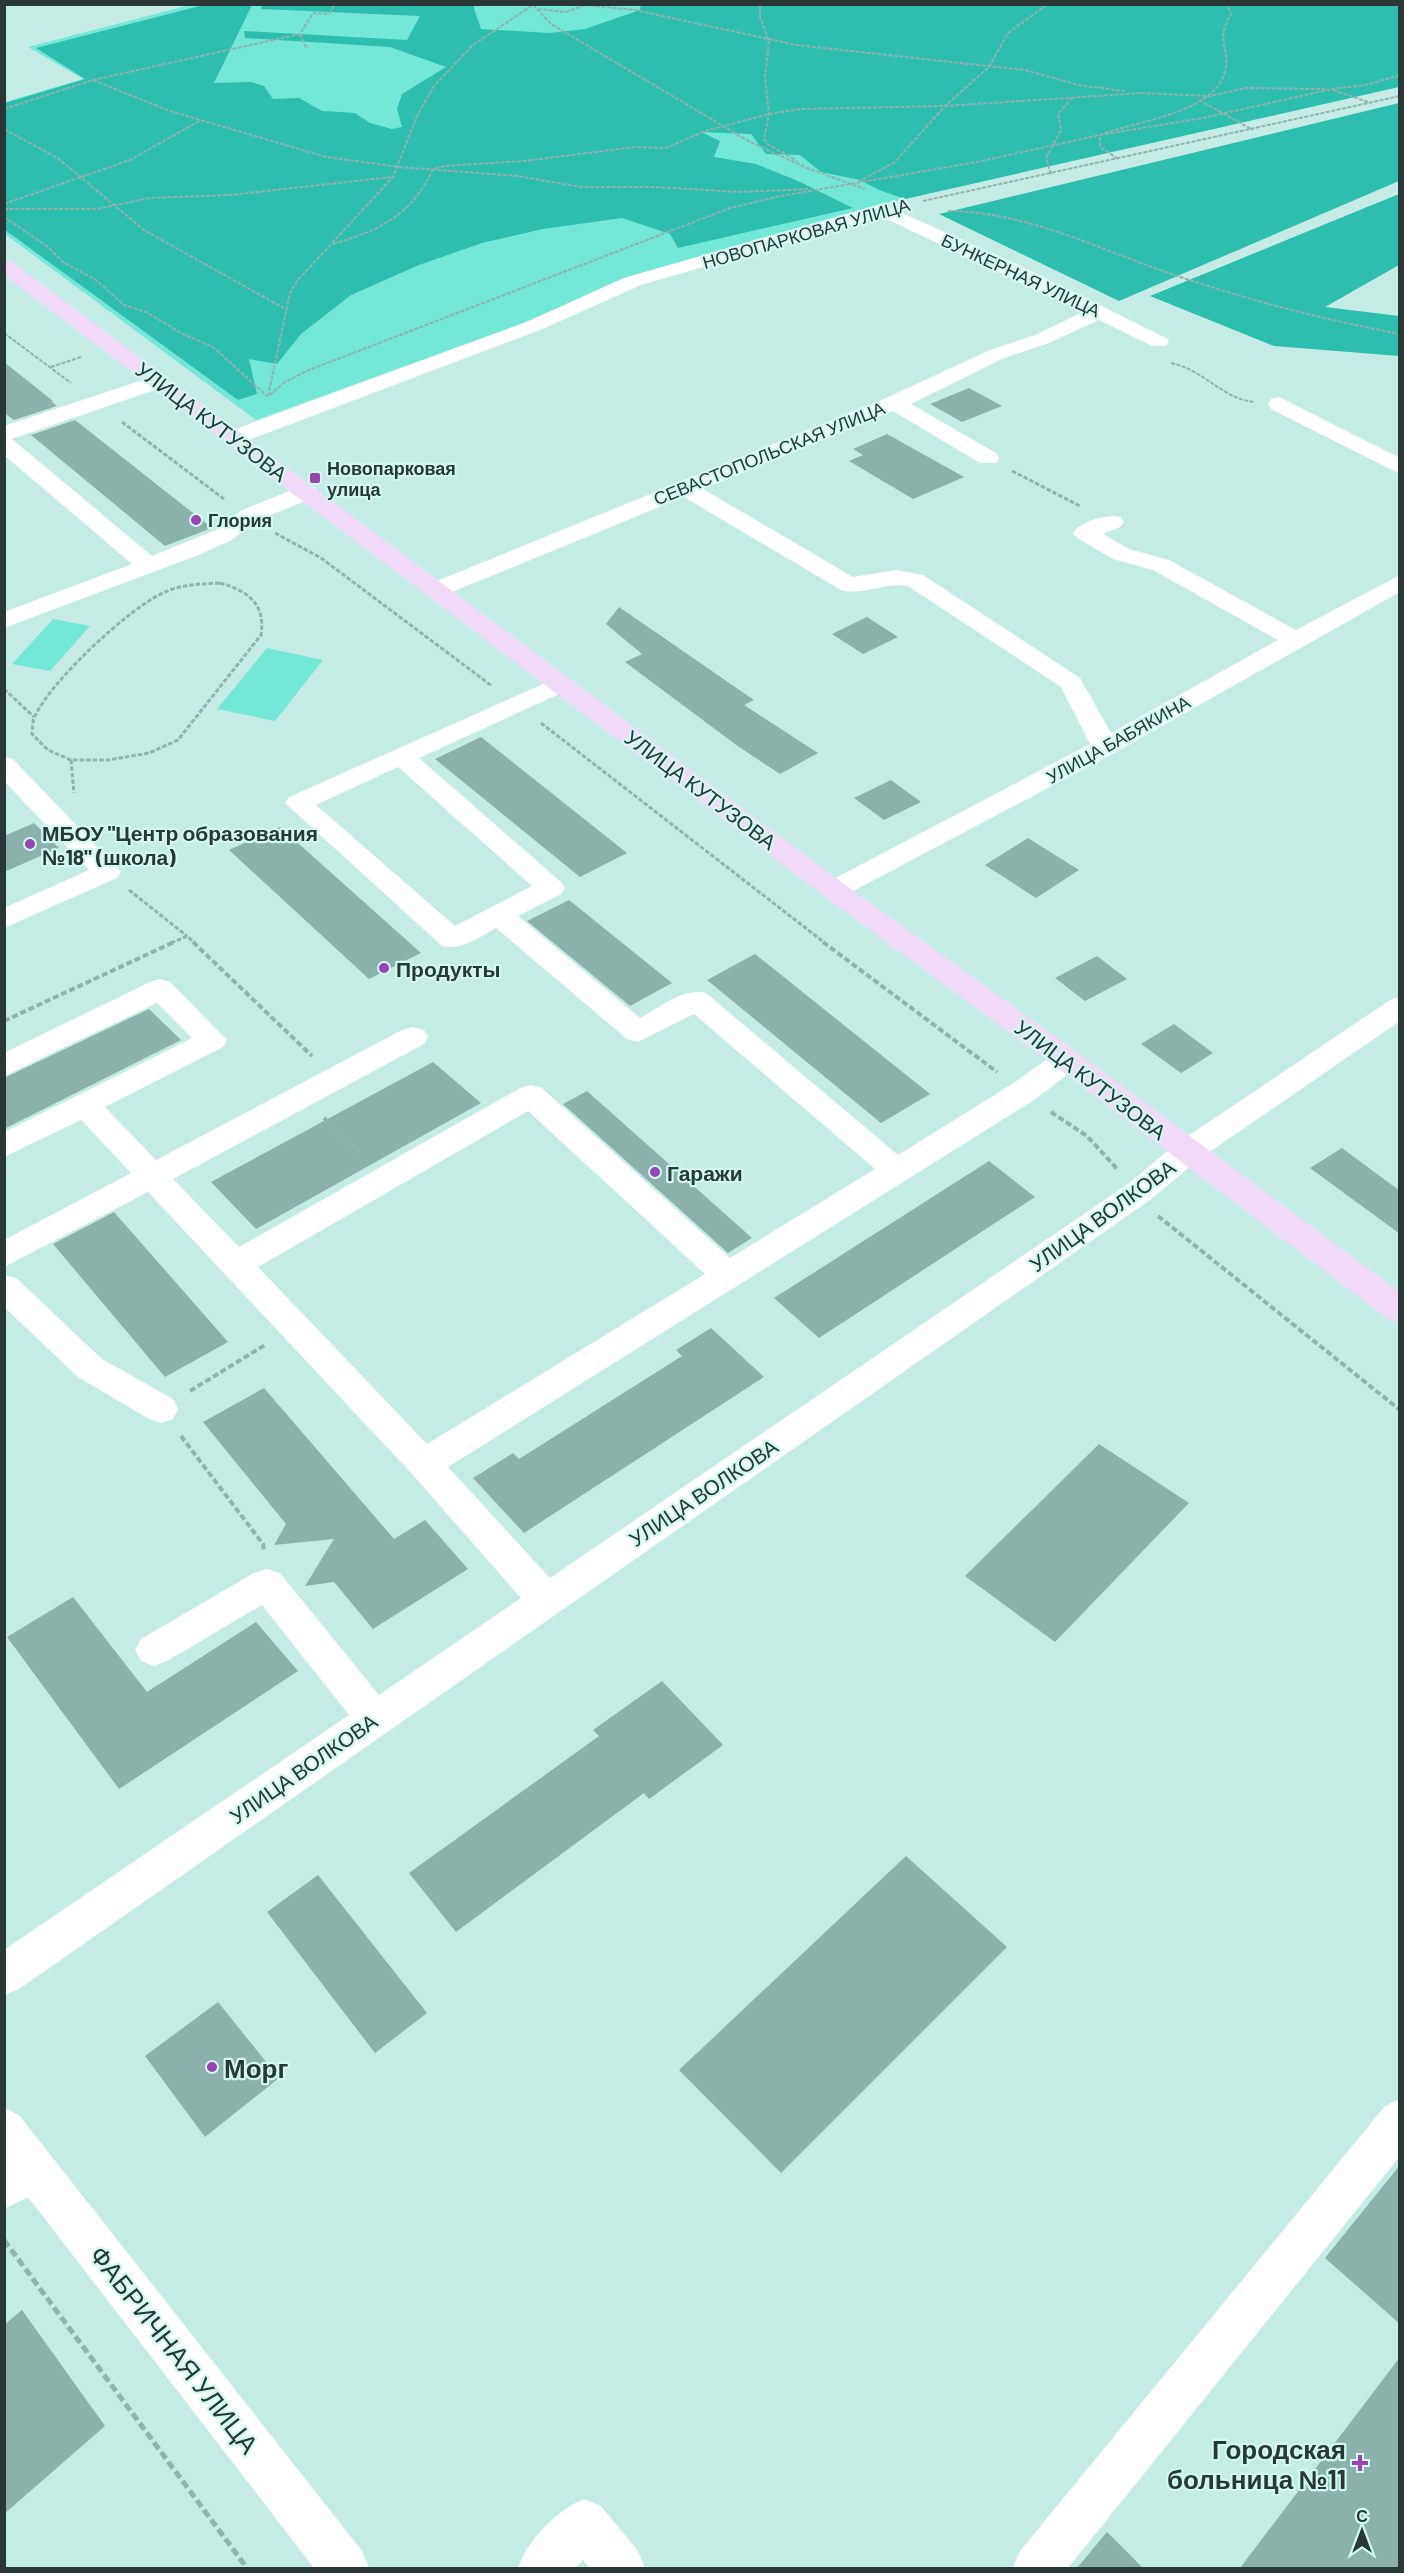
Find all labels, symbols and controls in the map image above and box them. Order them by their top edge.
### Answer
street label: НОВОПАРКОВАЯ УЛИЦА [700,193,912,273]
street label: БУНКЕРНАЯ УЛИЦА [938,229,1104,321]
street label: УЛИЦА КУТУЗОВА [131,356,293,486]
street label: СЕВАСТОПОЛЬСКАЯ УЛИЦА [650,396,888,510]
place label: Новопарковая улица [327,457,456,500]
marker: Новопарковая улица [308,471,322,485]
place label: Глория [208,509,272,531]
marker: Глория [189,513,203,527]
street label: УЛИЦА БАБЯКИНА [1042,690,1194,788]
street label: УЛИЦА КУТУЗОВА [620,724,782,854]
place label: МБОУ "Центр образования №18" (школа) [42,820,318,869]
marker: МБОУ "Центр образования №18" (школа) [23,837,37,851]
place label: Продукты [396,956,500,981]
marker: Продукты [377,961,391,975]
street label: УЛИЦА КУТУЗОВА [1010,1014,1172,1144]
street label: УЛИЦА ВОЛКОВА [1024,1154,1180,1276]
place label: Гаражи [667,1160,743,1185]
marker: Гаражи [648,1165,662,1179]
street label: УЛИЦА ВОЛКОВА [624,1433,782,1551]
street label: УЛИЦА ВОЛКОВА [225,1708,381,1828]
place label: Морг [224,2052,288,2083]
marker: Морг [205,2060,219,2074]
street label: ФАБРИЧНАЯ УЛИЦА [84,2239,266,2460]
place label: Городская больница №11 [1167,2433,1346,2494]
marker: Городская больница №11 [1351,2454,1369,2472]
north arrow [1332,2501,1392,2561]
text: С [1356,2506,1368,2525]

